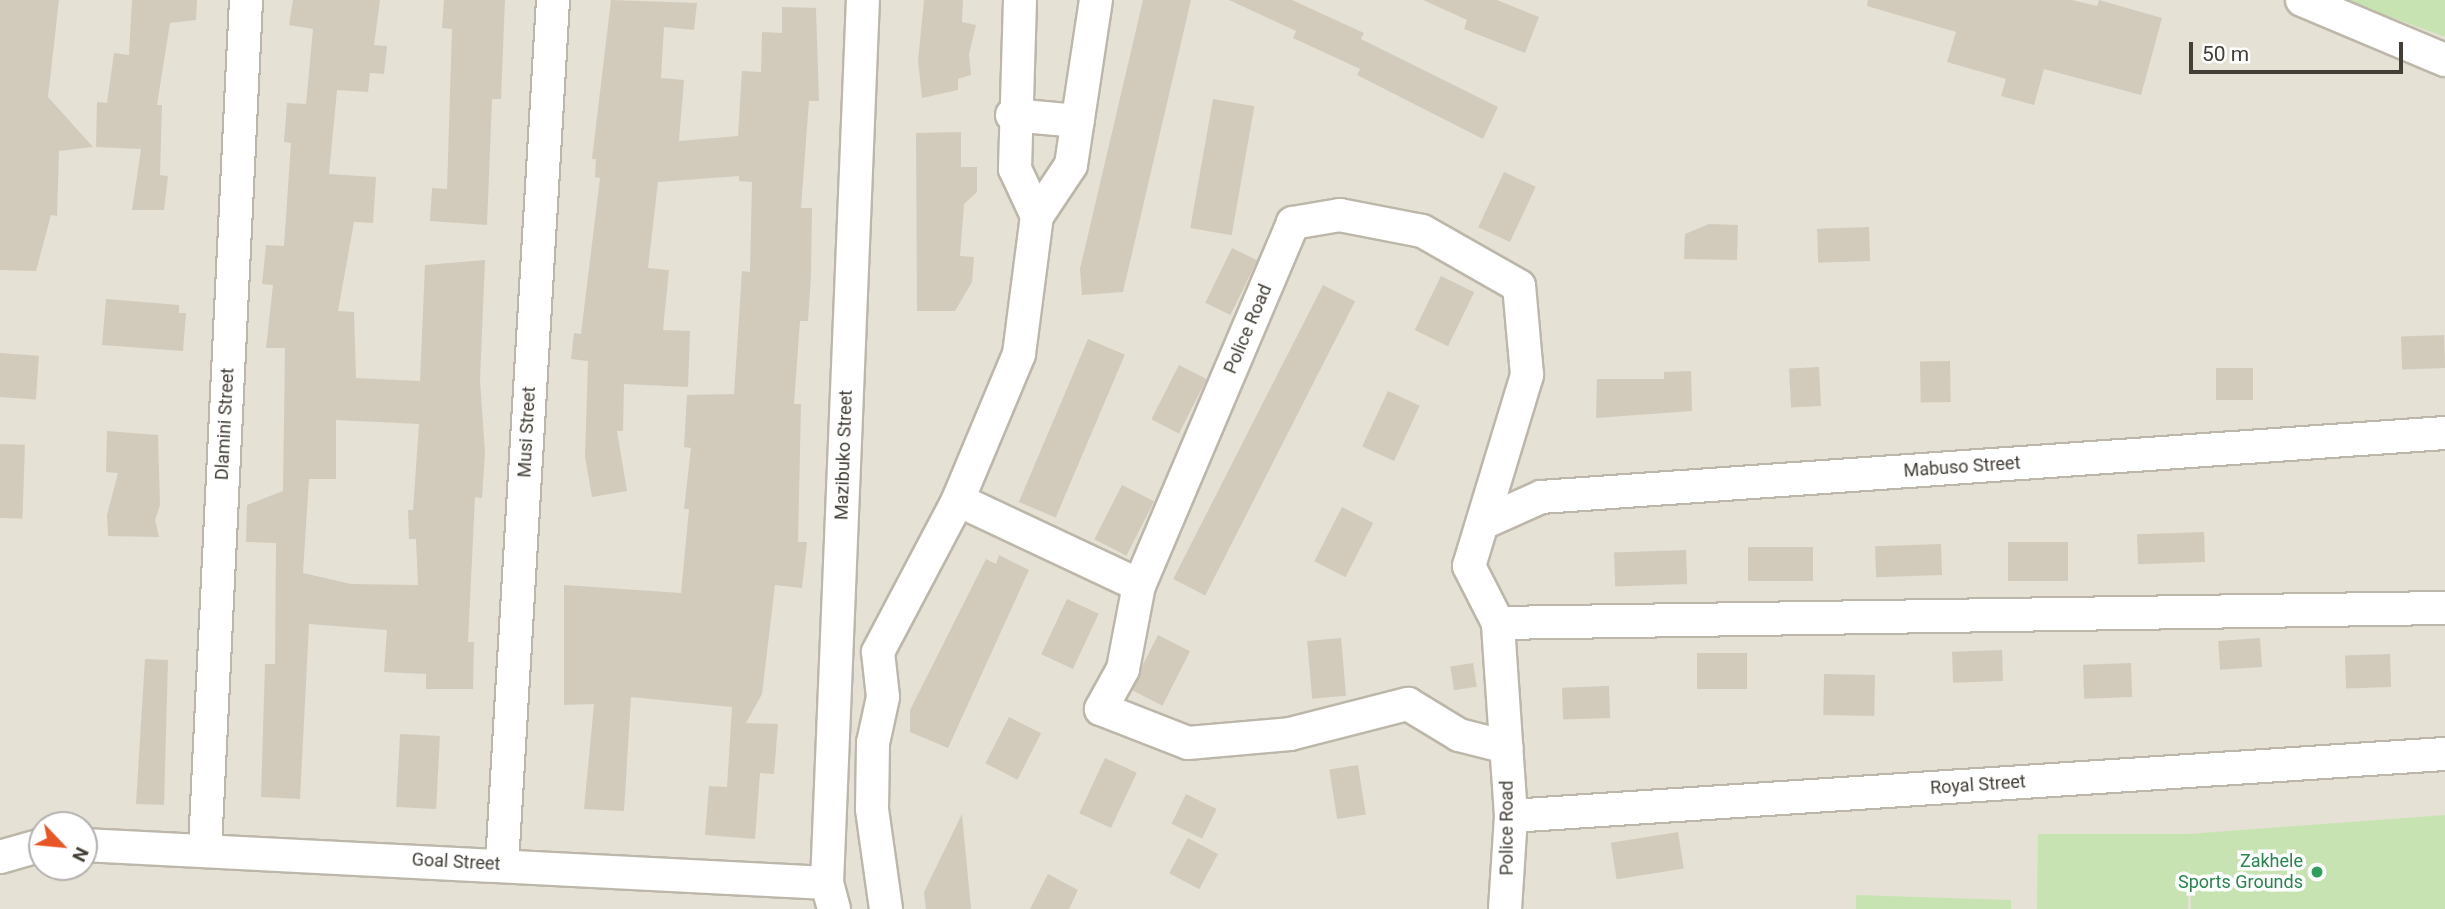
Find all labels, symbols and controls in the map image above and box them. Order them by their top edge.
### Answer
scale bar [2193,28,2406,72]
text: 50 m [2202,42,2249,66]
street label: Police Road [1220,281,1276,377]
street label: Dlamini Street [211,367,239,481]
street label: Musi Street [514,386,540,478]
street label: Mazibuko Street [831,390,857,520]
street label: Mabuso Street [1903,452,2021,482]
street label: Royal Street [1929,771,2027,799]
street label: Police Road [1496,781,1518,875]
north arrow [28,811,98,881]
text: N [67,843,94,866]
street label: Goal Street [411,849,501,875]
place label: Zakhele Sports Grounds [2178,851,2303,894]
marker: Zakhele Sports Grounds [2309,864,2325,880]

